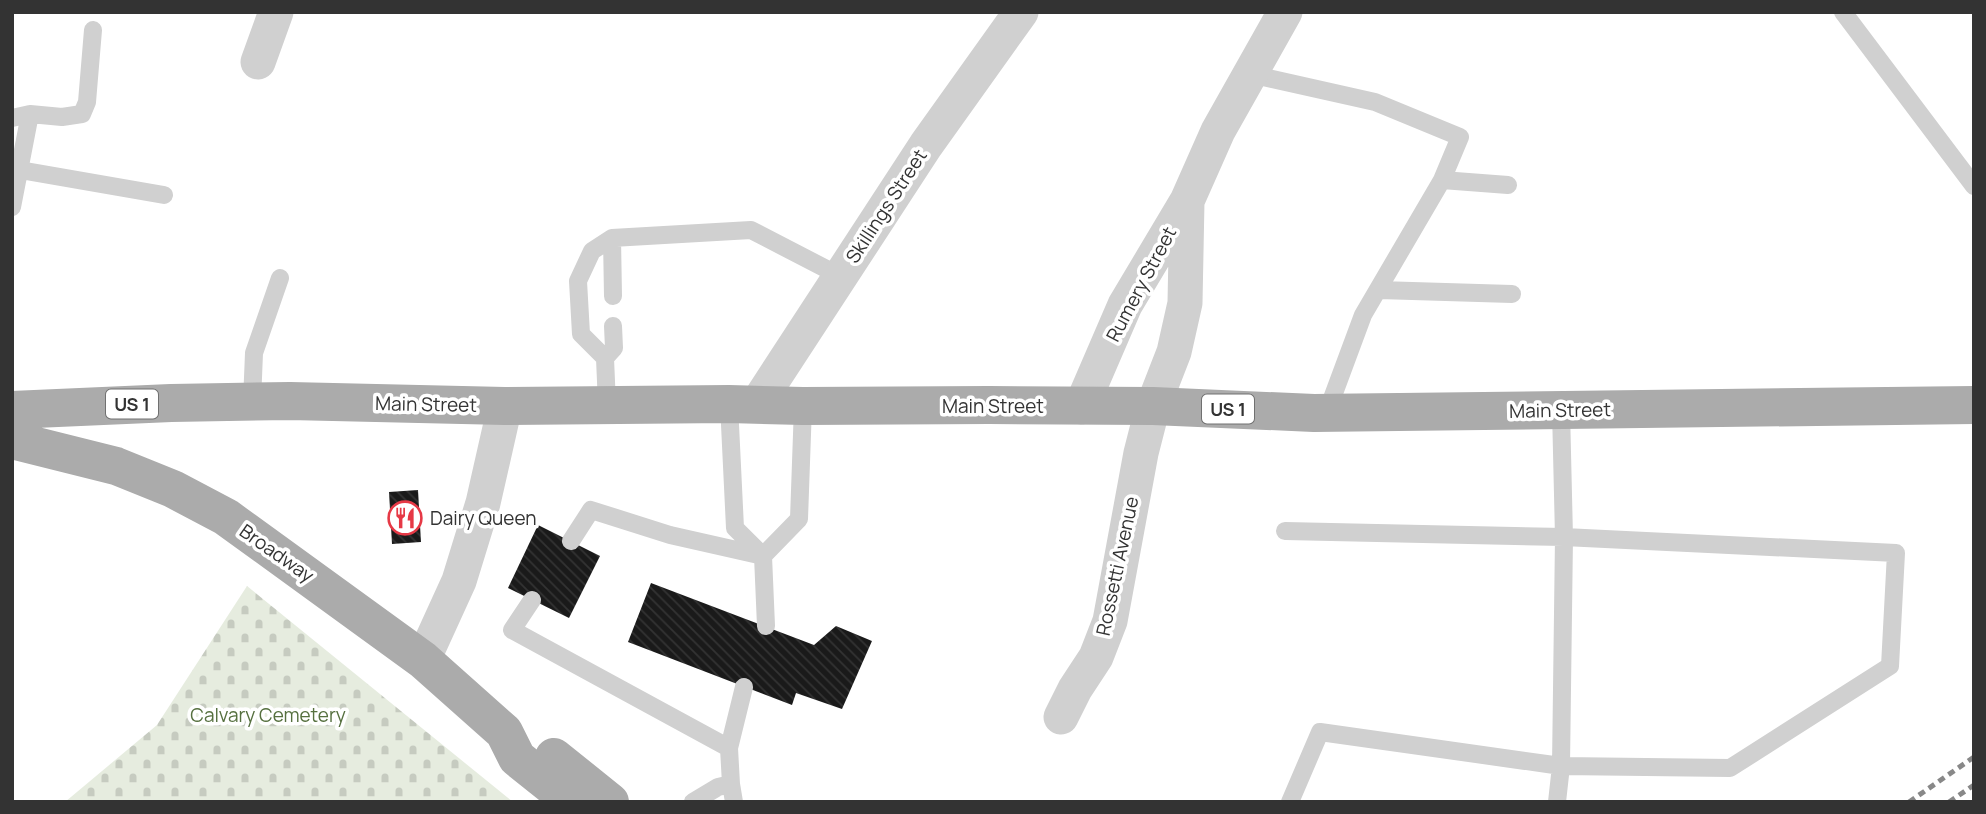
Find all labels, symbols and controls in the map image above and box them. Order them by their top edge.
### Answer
street label: Skillings Street [839,144,933,268]
street label: Rumery Street [1100,222,1182,346]
road number: US 1 [106,390,158,418]
street label: Main Street [375,390,477,418]
street label: Main Street [942,393,1044,419]
road number: US 1 [1202,394,1254,424]
street label: Main Street [1509,396,1611,424]
street label: Rossetti Avenue [1090,494,1144,638]
restaurant icon: Dairy Queen [386,499,424,537]
place label: Dairy Queen [430,505,537,531]
street label: Broadway [235,518,319,588]
park label: Calvary Cemetery [190,702,346,728]

